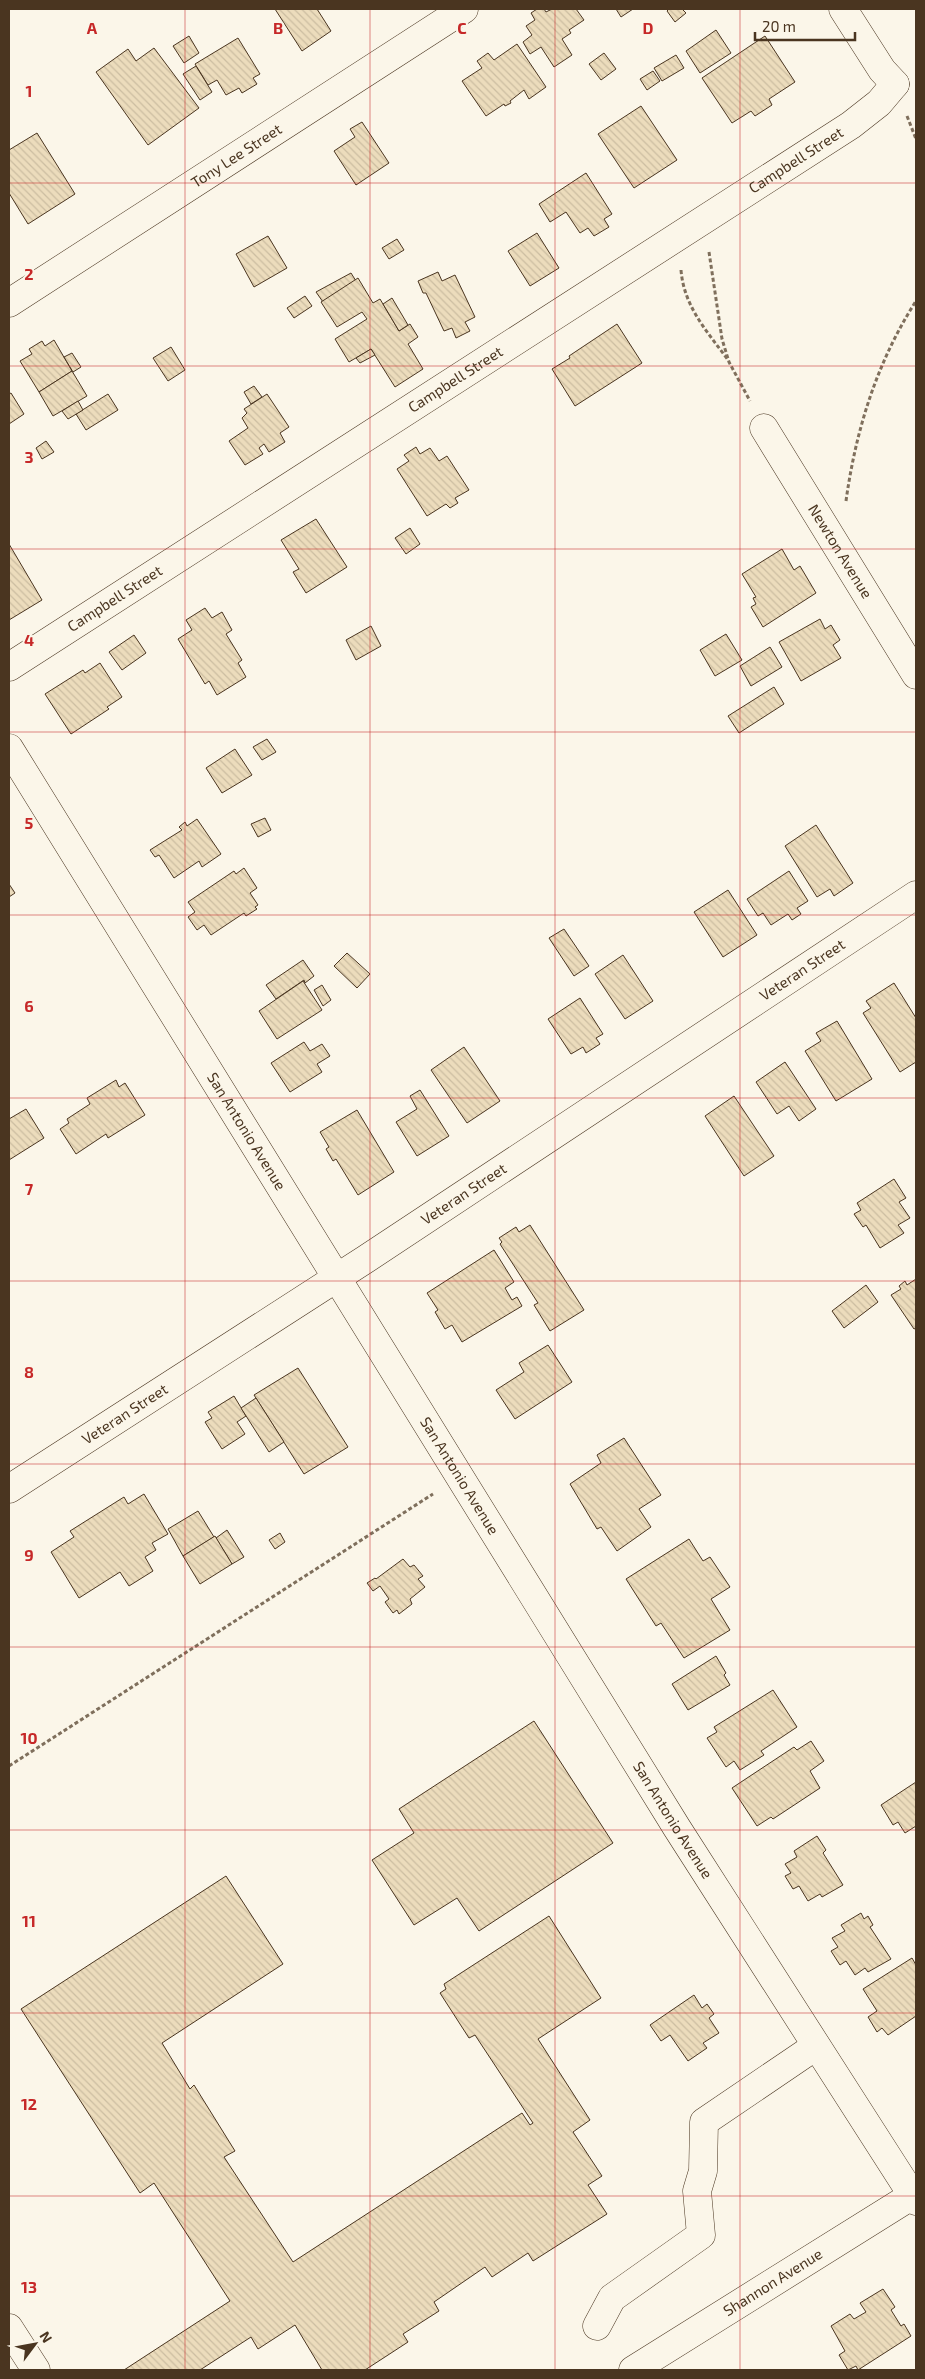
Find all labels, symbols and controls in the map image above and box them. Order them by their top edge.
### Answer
scale bar [755,10,855,42]
text: 20 m [762,17,796,35]
text: A [87,18,98,37]
text: B [273,18,283,37]
text: C [457,18,467,37]
text: D [643,18,654,37]
text: 1 [26,81,32,100]
street label: Tony Lee Street [187,119,285,191]
street label: Campbell Street [745,122,846,197]
text: 2 [24,264,34,283]
street label: Campbell Street [404,342,506,416]
text: 3 [24,447,34,466]
street label: Newton Avenue [805,501,877,601]
street label: Campbell Street [64,561,165,635]
text: 4 [24,630,34,649]
text: 5 [25,813,34,832]
street label: Veteran Street [756,935,848,1004]
text: 6 [24,996,34,1015]
street label: San Antonio Avenue [204,1069,290,1193]
street label: Veteran Street [417,1159,510,1228]
text: 7 [25,1179,34,1198]
text: 8 [24,1362,34,1381]
street label: Veteran Street [78,1379,171,1448]
street label: San Antonio Avenue [417,1413,503,1538]
text: 9 [24,1545,34,1564]
text: 10 [20,1728,38,1747]
street label: San Antonio Avenue [630,1758,717,1882]
text: 11 [22,1911,36,1930]
text: 12 [21,2094,37,2113]
street label: Shannon Avenue [720,2244,825,2319]
text: 13 [21,2277,37,2296]
north arrow [10,2319,60,2369]
text: N [37,2328,56,2346]

